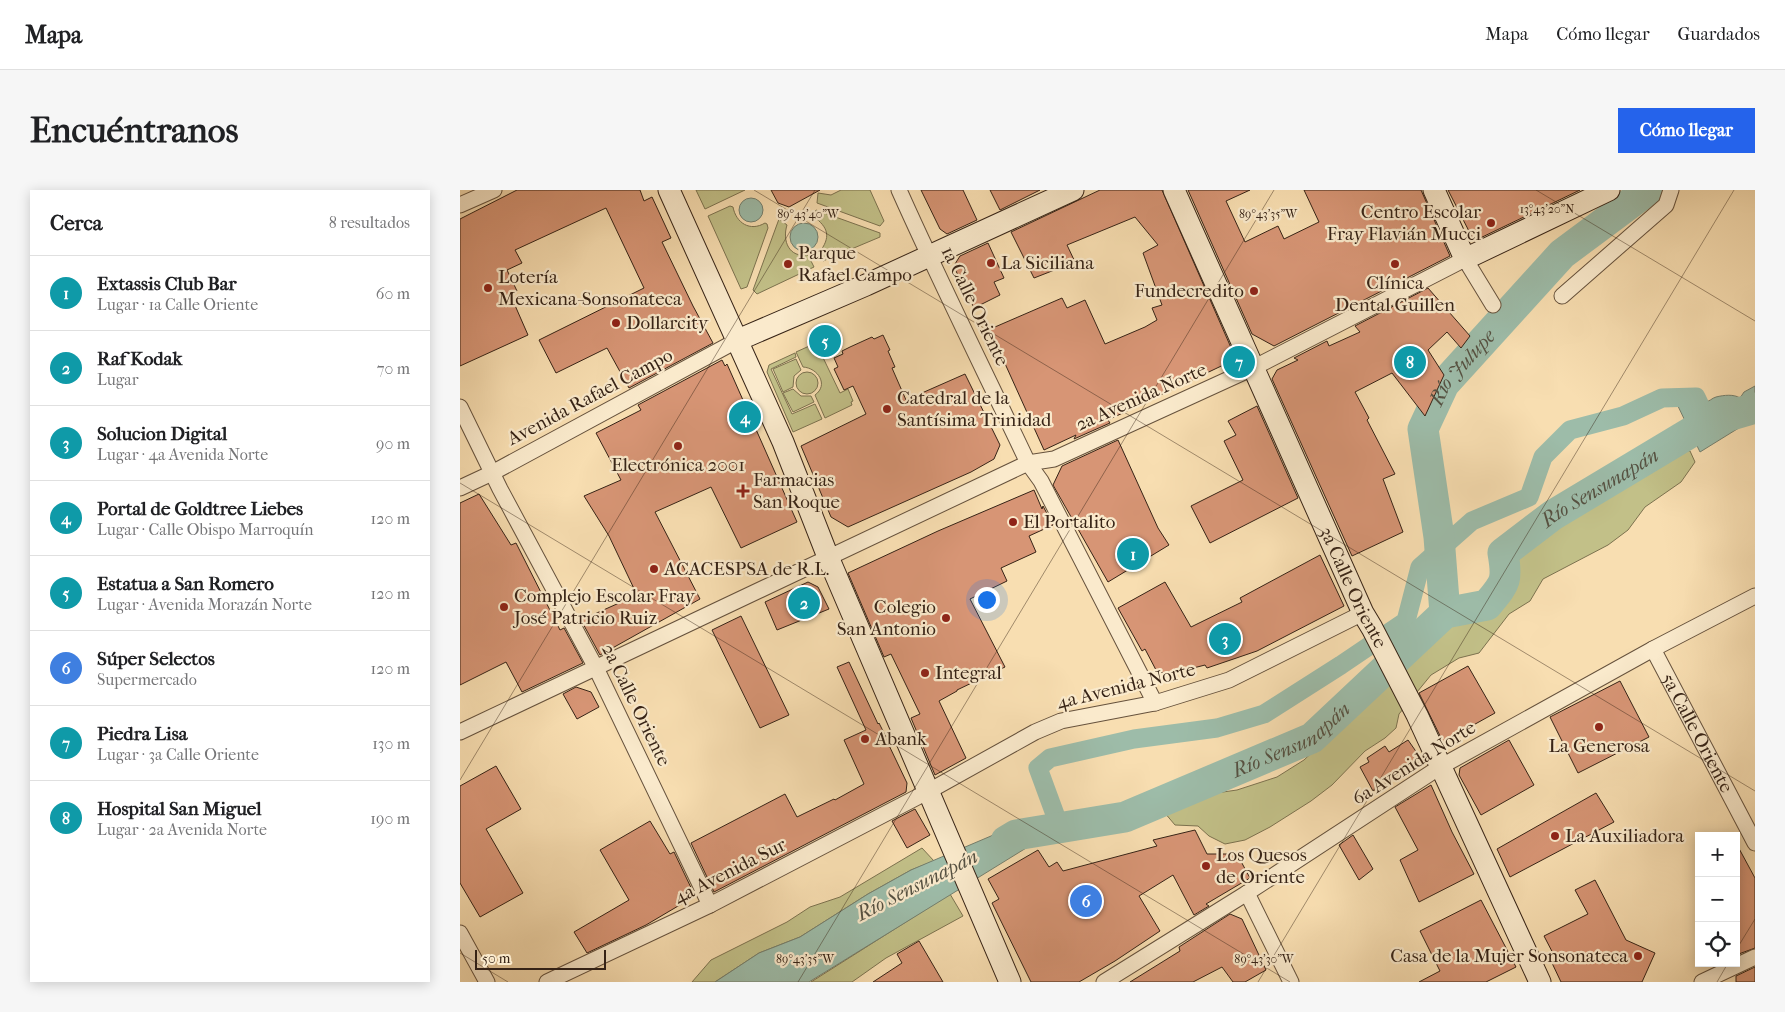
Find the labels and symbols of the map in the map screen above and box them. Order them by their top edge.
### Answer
place label: Centro Escolar Fray Flavián Mucci [1327,201,1482,245]
text: 13°43'20"N [1520,202,1574,216]
text: 89°43'40"W [777,207,840,221]
text: 89°43'35"W [1239,207,1298,221]
marker: Centro Escolar Fray Flavián Mucci [1485,217,1497,229]
place label: Parque Rafael Campo [798,242,912,286]
street label: 1a Calle Oriente [937,243,1013,369]
place label: La Siciliana [1001,252,1094,274]
marker: La Siciliana [985,257,997,269]
marker: Parque Rafael Campo [782,258,794,270]
marker: Clínica Dental Guillen [1389,258,1401,270]
place label: Lotería Mexicana-Sonsonateca [498,266,682,310]
place label: Clínica Dental Guillen [1335,272,1455,316]
place label: Fundecredito [1134,280,1244,302]
marker: Lotería Mexicana-Sonsonateca [482,282,494,294]
marker: Fundecredito [1248,285,1260,297]
place label: Dollarcity [626,312,709,334]
marker: Dollarcity [610,317,622,329]
pin: 5 [809,322,841,360]
water label: Río Julupe [1423,324,1500,411]
pin: 7 [1223,343,1255,381]
pin: 8 [1394,343,1426,381]
street label: Avenida Rafael Campo [503,344,677,450]
street label: 2a Avenida Norte [1072,358,1210,436]
place label: Catedral de la Santísima Trinidad [897,387,1052,431]
pin: 4 [729,398,761,436]
marker: Catedral de la Santísima Trinidad [881,403,893,415]
marker: Electrónica 2001 [672,440,684,452]
water label: Río Sensunapán [1535,443,1662,533]
place label: Electrónica 2001 [611,454,745,476]
place label: Farmacias San Roque [753,469,840,513]
marker: Farmacias San Roque [737,485,749,497]
place label: El Portalito [1023,511,1116,533]
marker: El Portalito [1007,516,1019,528]
street label: 3a Calle Oriente [1315,524,1391,652]
pin: 1 [1117,535,1149,573]
place label: ACACESPSA de R.L. [663,558,829,580]
marker: ACACESPSA de R.L. [648,563,660,575]
pin: 2 [788,584,820,622]
place label: Complejo Escolar Fray José Patricio Ruiz [512,585,696,629]
your location [974,587,1000,613]
place label: Colegio San Antonio [837,596,936,640]
marker: Complejo Escolar Fray José Patricio Ruiz [498,601,510,613]
marker: Colegio San Antonio [940,612,952,624]
pin: 3 [1209,620,1241,658]
street label: 2a Calle Oriente [597,640,675,770]
street label: 4a Avenida Norte [1054,658,1198,714]
place label: Integral [935,662,1002,684]
marker: Integral [919,667,931,679]
street label: 5a Calle Oriente [1657,670,1738,796]
water label: Río Sensunapán [1227,697,1354,783]
street label: 6a Avenida Norte [1348,716,1480,810]
marker: La Generosa [1593,721,1605,733]
place label: Abank [874,728,927,750]
marker: Abank [859,733,871,745]
place label: La Generosa [1549,735,1650,757]
place label: La Auxiliadora [1565,825,1684,847]
marker: La Auxiliadora [1549,830,1561,842]
street label: 4a Avenida Sur [670,833,791,909]
place label: Los Quesos de Oriente [1216,844,1307,888]
water label: Río Sensunapán [851,845,981,926]
marker: Los Quesos de Oriente [1200,860,1212,872]
pin: 6 [1070,882,1102,920]
place label: Casa de la Mujer Sonsonateca [1390,945,1628,967]
scale bar [475,947,606,970]
marker: Casa de la Mujer Sonsonateca [1632,950,1644,962]
text: 89°43'35"W [776,952,835,966]
text: 89°43'30"W [1234,952,1295,966]

